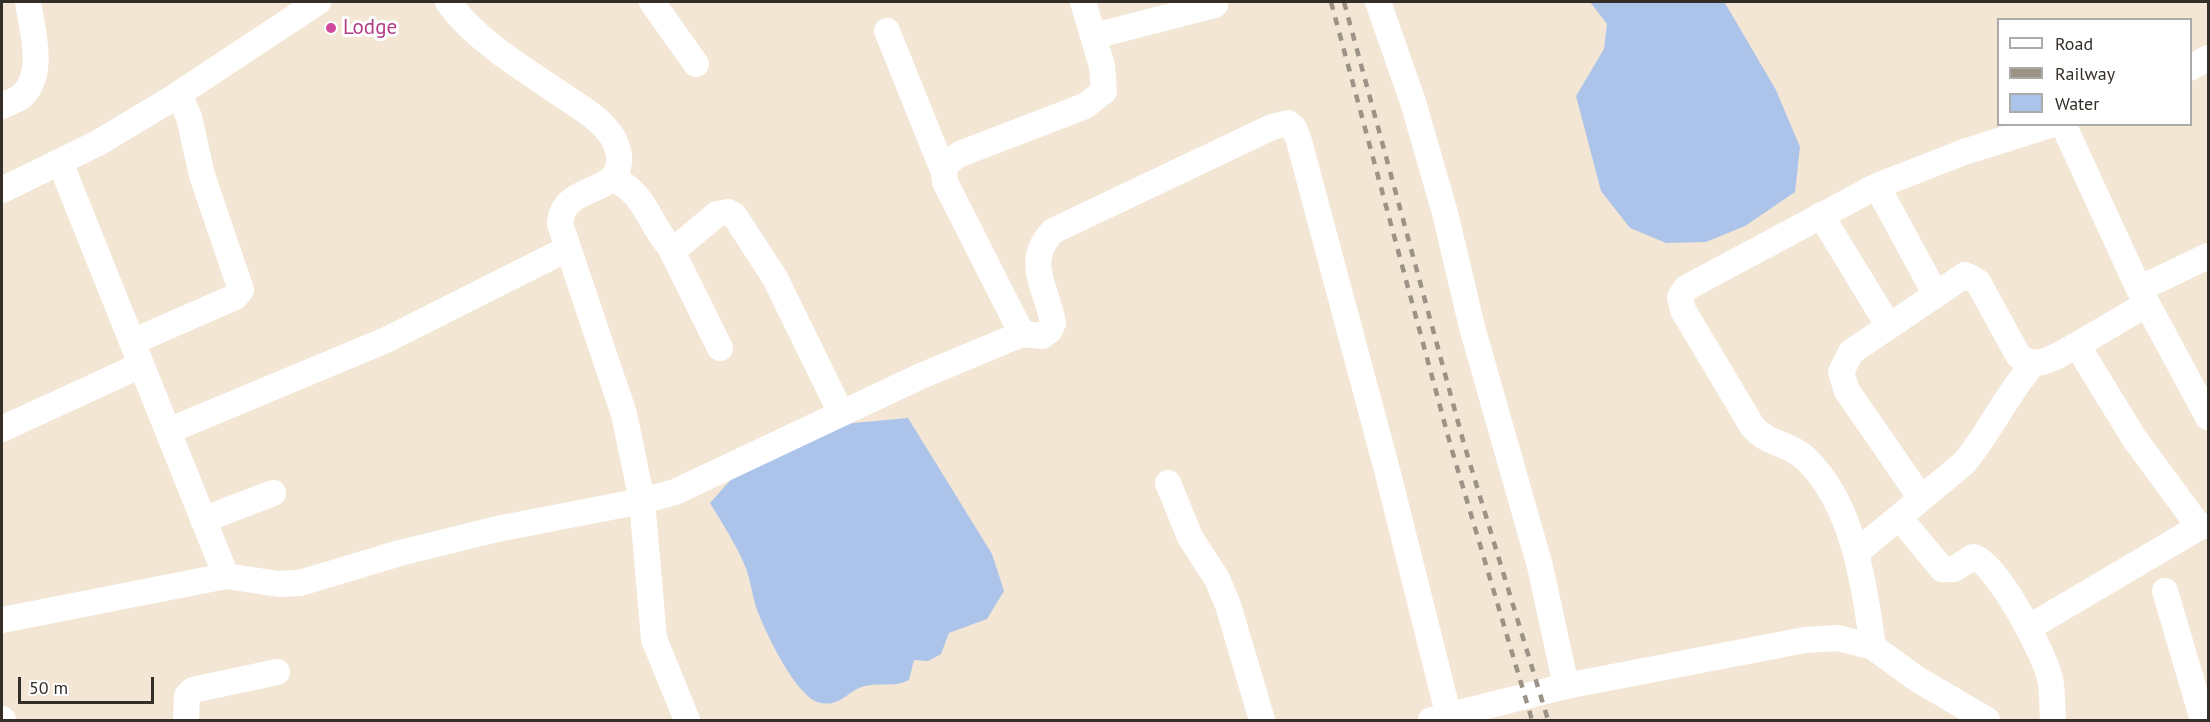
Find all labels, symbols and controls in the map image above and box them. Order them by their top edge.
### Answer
place label: Lodge [343,15,397,41]
legend [1997,18,2192,126]
marker: Lodge [324,21,338,35]
text: Road [2055,32,2093,55]
text: Railway [2055,62,2115,85]
text: Water [2055,92,2099,115]
scale bar [21,665,158,703]
text: 50 m [29,676,68,699]

